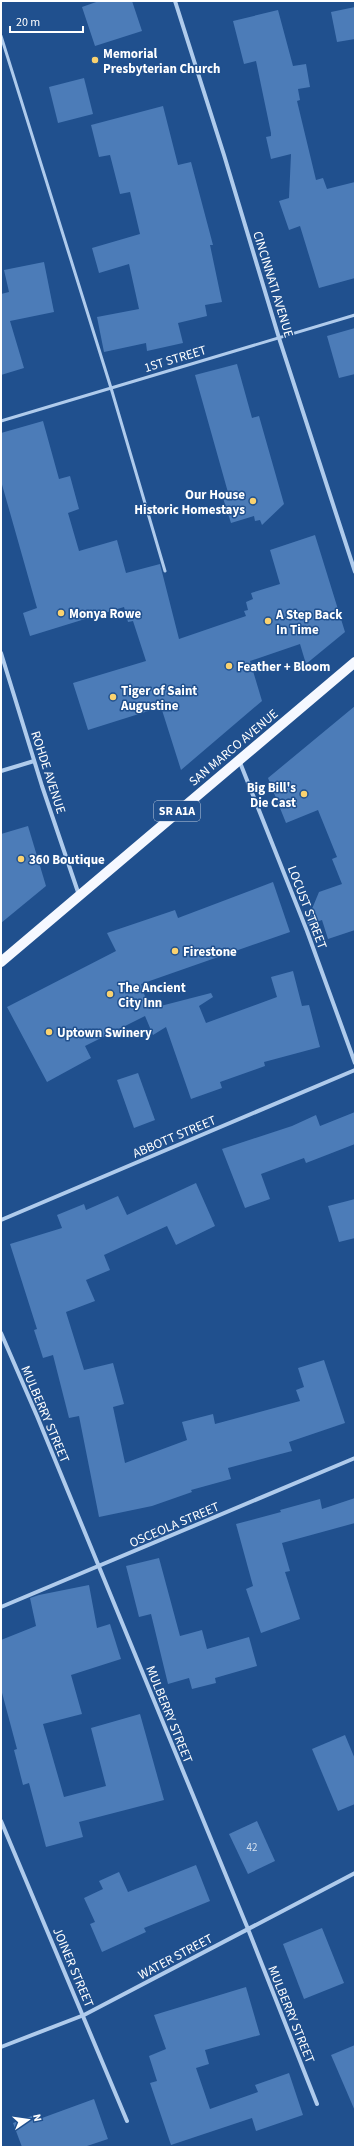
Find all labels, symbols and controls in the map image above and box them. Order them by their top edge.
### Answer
scale bar [10,8,83,34]
text: 20 m [16,14,40,31]
place label: Memorial Presbyterian Church [103,45,220,78]
marker: Memorial Presbyterian Church [90,55,100,65]
street label: CINCINNATI AVENUE [248,229,298,340]
street label: 1ST STREET [142,341,209,377]
place label: Our House Historic Homestays [134,486,245,519]
marker: Our House Historic Homestays [248,496,258,506]
place label: Monya Rowe [69,605,141,623]
place label: A Step Back In Time [275,606,343,639]
marker: Monya Rowe [56,608,66,618]
marker: A Step Back In Time [263,616,273,626]
place label: Feather + Bloom [237,658,330,676]
marker: Feather + Bloom [224,661,234,671]
place label: Tiger of Saint Augustine [120,682,197,715]
marker: Tiger of Saint Augustine [108,692,118,702]
street label: SAN MARCO AVENUE [185,705,282,790]
street label: ROHDE AVENUE [26,729,70,816]
place label: Big Bill's Die Cast [247,779,296,812]
marker: Big Bill's Die Cast [299,789,309,799]
road number: SR A1A [154,801,200,821]
place label: 360 Boutique [29,851,105,869]
marker: 360 Boutique [16,854,26,864]
street label: LOCUST STREET [283,863,331,952]
place label: Firestone [183,943,237,961]
marker: Firestone [170,946,180,956]
place label: The Ancient City Inn [118,979,186,1012]
marker: The Ancient City Inn [105,989,115,999]
place label: Uptown Swinery [57,1024,152,1042]
marker: Uptown Swinery [44,1027,54,1037]
street label: ABBOTT STREET [130,1111,219,1163]
street label: MULBERRY STREET [16,1363,74,1466]
street label: OSCEOLA STREET [127,1498,222,1552]
street label: MULBERRY STREET [141,1663,197,1766]
house number: 42 [247,1840,257,1855]
street label: JOINER STREET [48,1925,98,2010]
street label: WATER STREET [135,1930,216,1984]
street label: MULBERRY STREET [263,1963,319,2066]
north arrow [8,2100,48,2140]
text: N [29,2113,45,2123]

